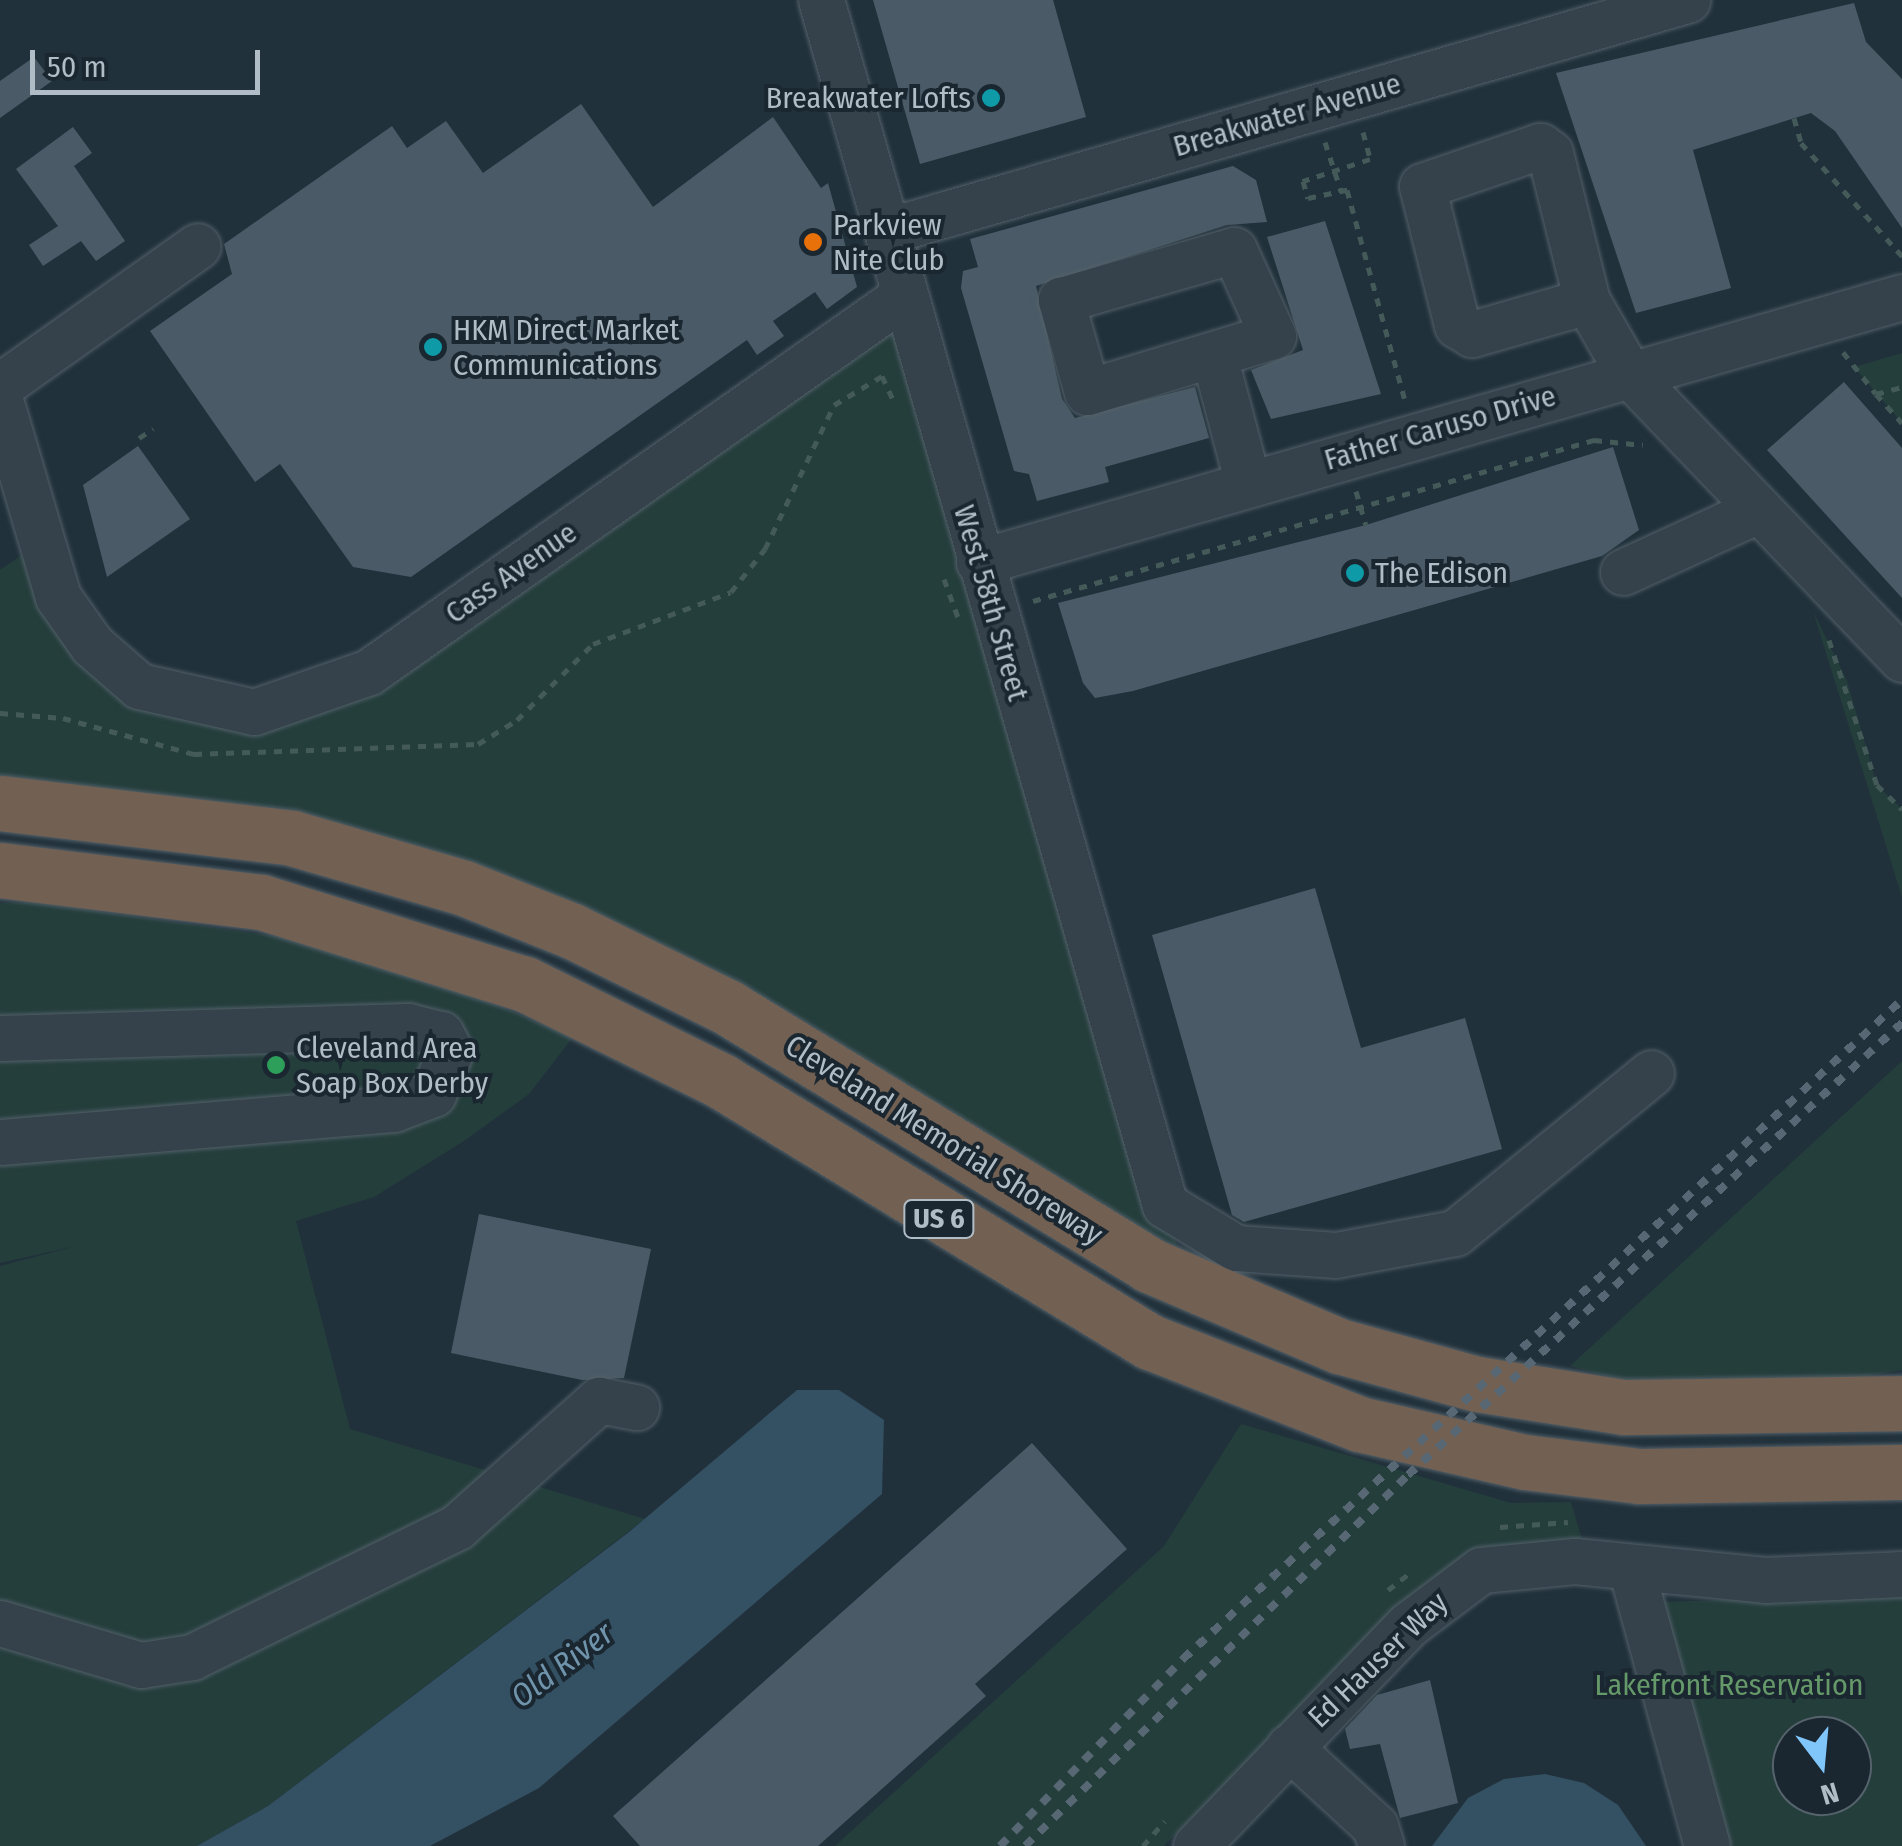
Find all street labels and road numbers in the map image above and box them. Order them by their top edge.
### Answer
street label: Breakwater Avenue [1169,65,1405,165]
street label: Father Caruso Drive [1320,378,1560,478]
street label: West 58th Street [946,501,1036,705]
street label: Cass Avenue [438,515,584,631]
street label: Cleveland Memorial Shoreway [779,1027,1109,1253]
road number: US 6 [902,1196,976,1242]
street label: Ed Hauser Way [1301,1585,1455,1735]

